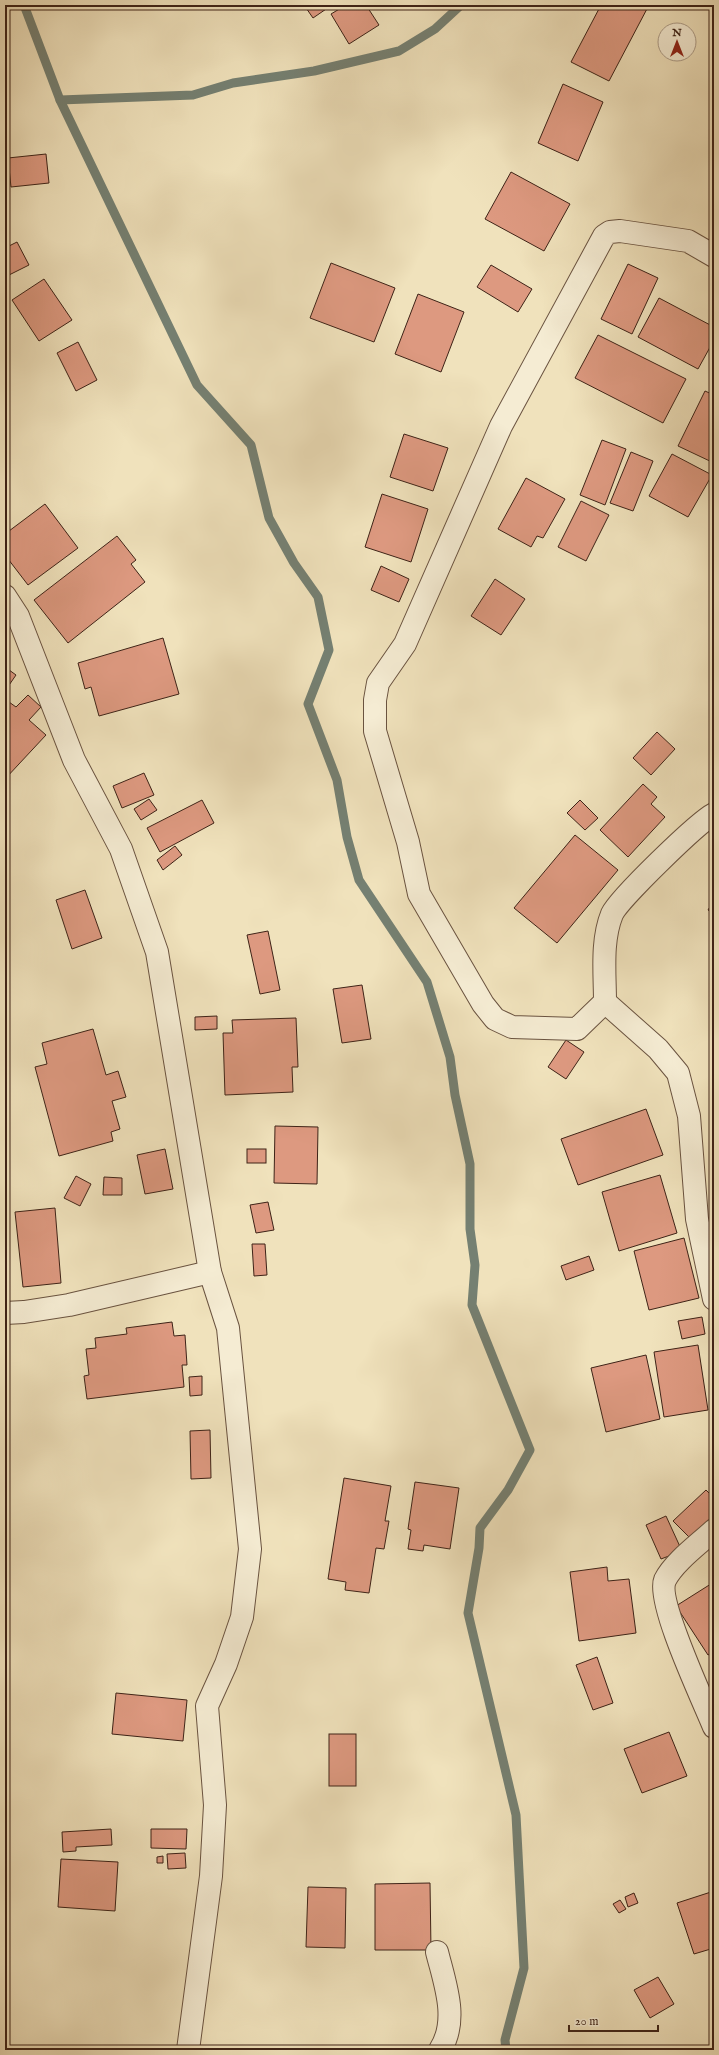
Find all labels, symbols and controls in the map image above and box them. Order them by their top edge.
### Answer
north arrow [657,22,697,62]
text: N [671,26,682,40]
scale bar [569,2007,658,2033]
text: 20 m [575,2014,598,2029]

